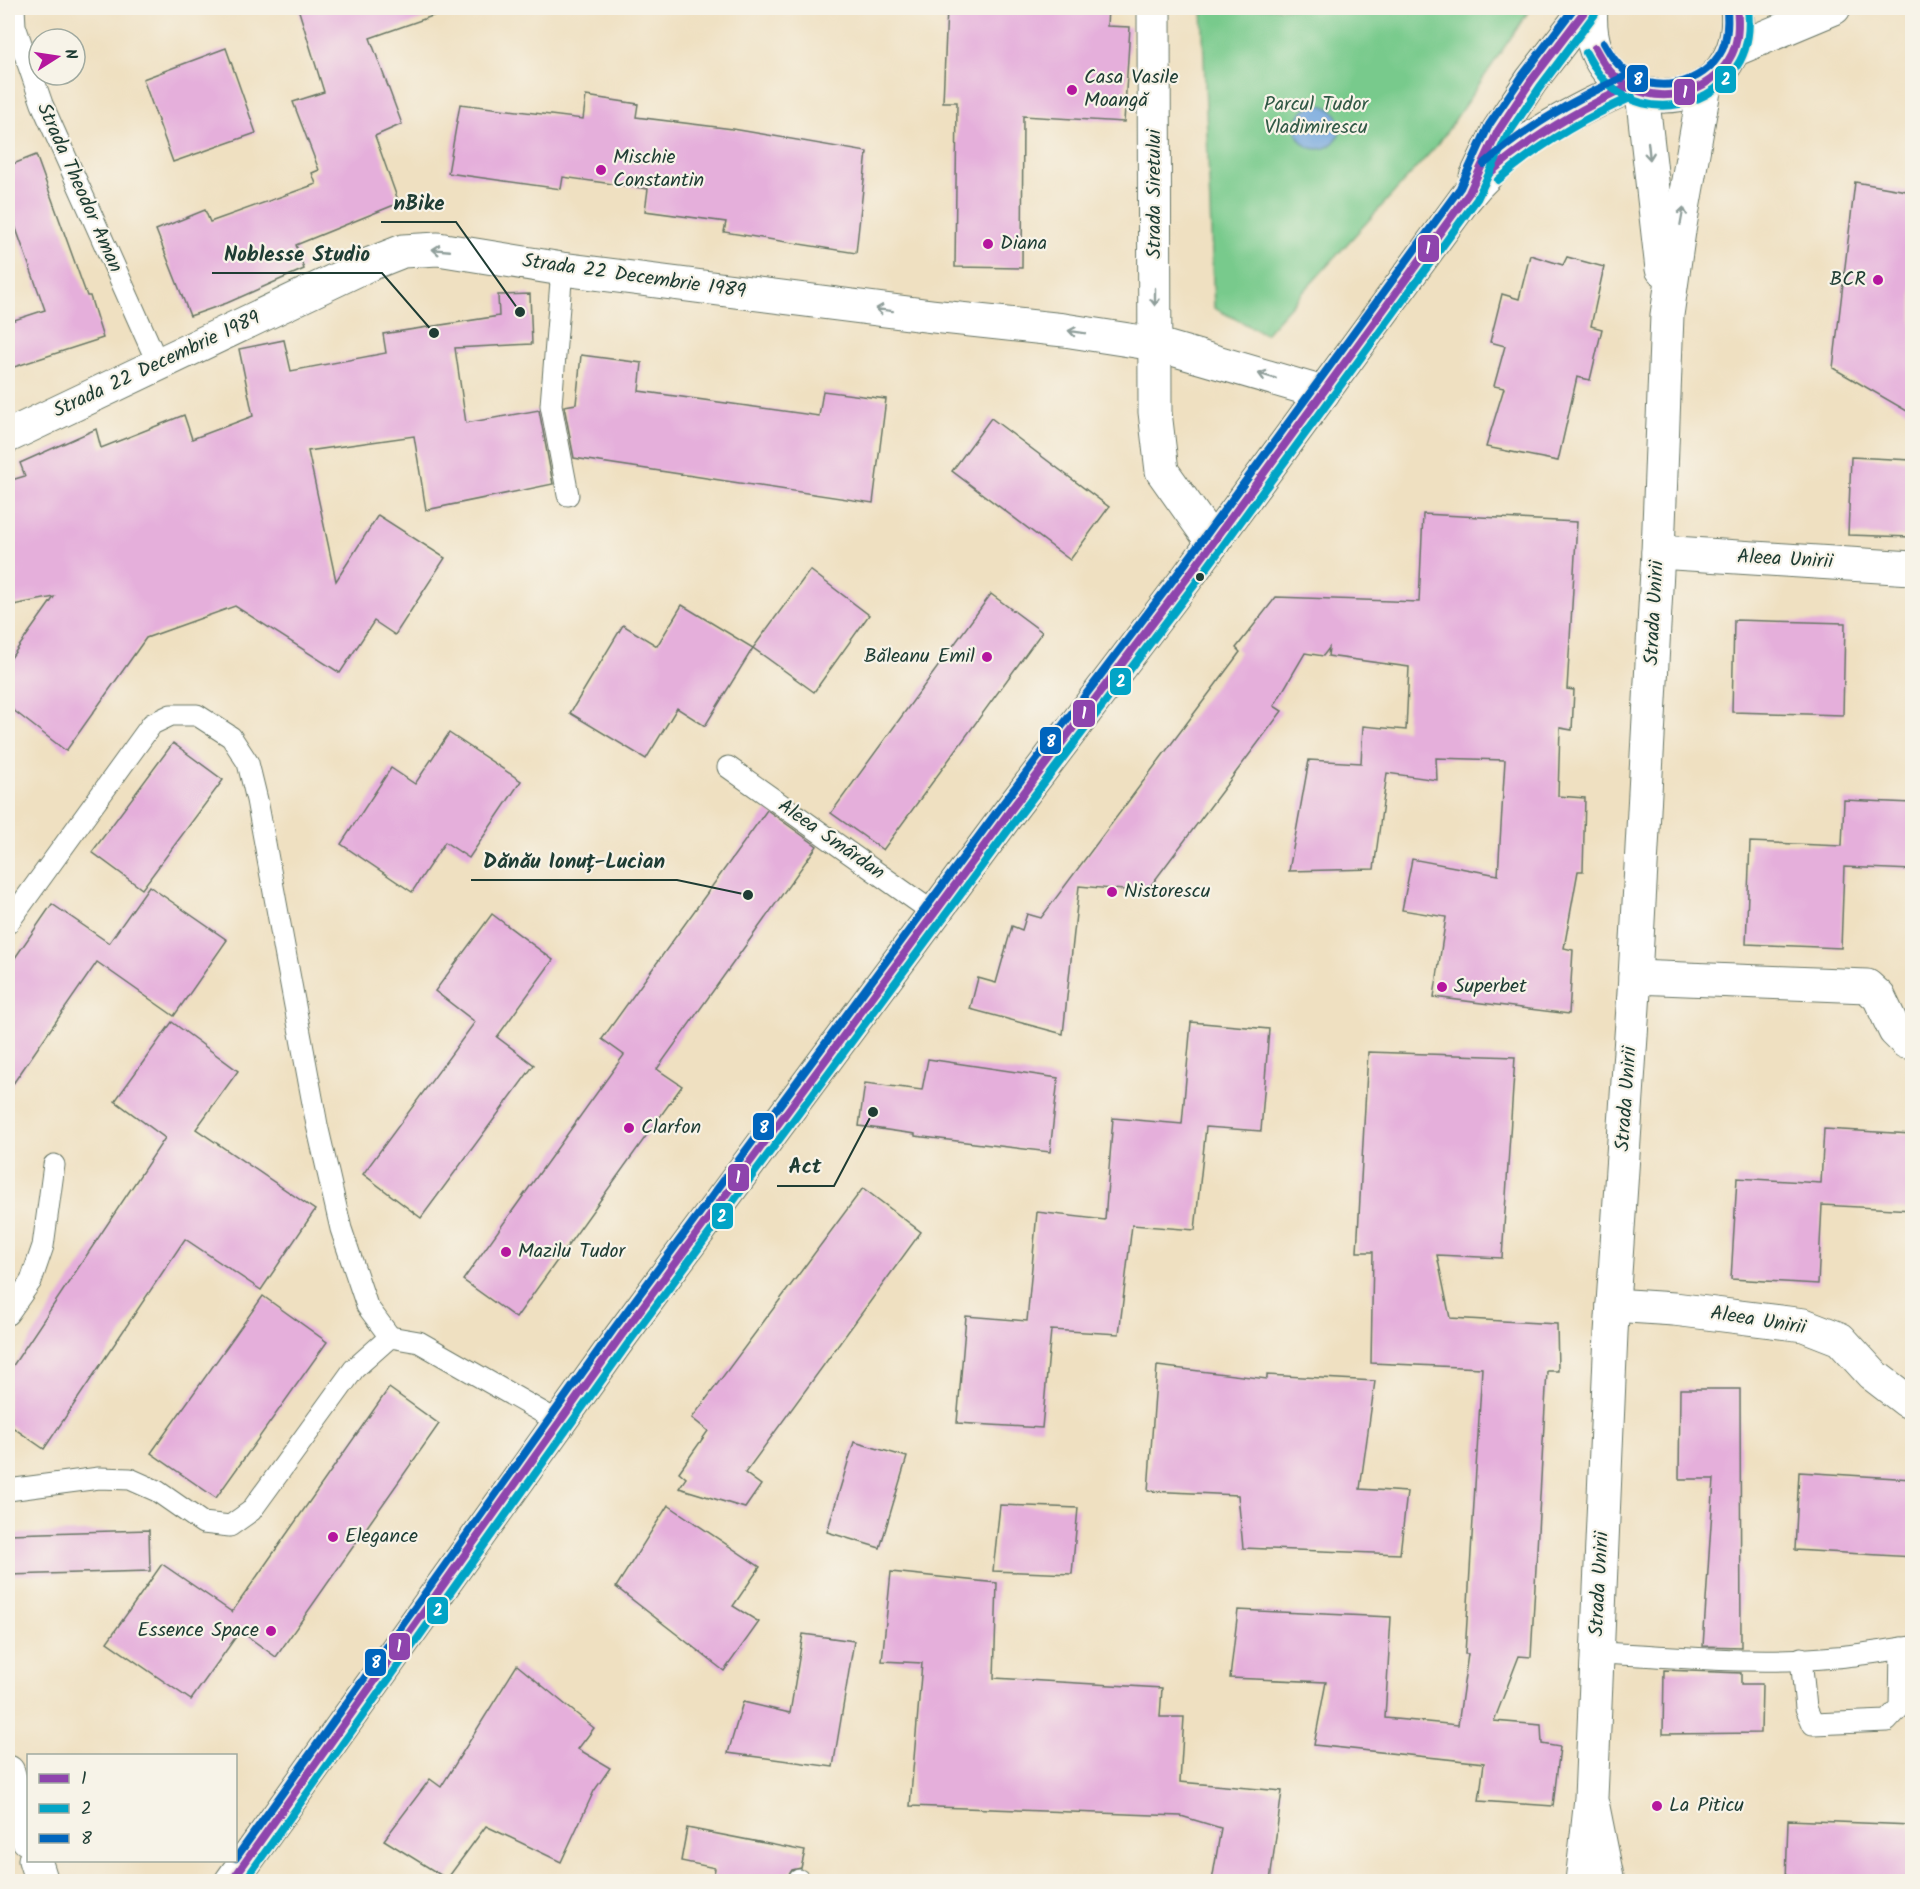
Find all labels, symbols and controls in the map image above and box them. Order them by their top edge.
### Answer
north arrow [27,27,87,87]
text: N [57,47,83,62]
place label: Casa Vasile Moangă [1084,62,1178,117]
line badge: 8 [1626,64,1649,93]
line badge: 2 [1714,65,1737,94]
text: 8 [1633,68,1643,93]
text: 2 [1721,68,1731,93]
line badge: 1 [1673,78,1696,106]
text: 1 [1683,81,1688,106]
marker: Casa Vasile Moangă [1065,83,1079,97]
park label: Parcul Tudor Vladimirescu [1264,89,1370,144]
street label: Strada Theodor Aman [27,98,131,278]
street label: Strada Siretului [1139,128,1171,259]
one-way arrow [1643,141,1654,161]
place label: Mischie Constantin [613,142,704,197]
marker: Mischie Constantin [594,163,608,177]
callout: nBike [381,183,456,222]
text: nBike [394,188,444,221]
one-way arrow [1676,207,1687,226]
place label: Diana [1000,228,1047,260]
callout: Noblesse Studio [212,234,382,273]
line badge: 1 [1417,234,1440,263]
marker: Diana [981,237,995,251]
text: 1 [1426,237,1431,262]
text: Noblesse Studio [224,239,370,272]
one-way arrow [431,244,451,255]
street label: Strada 22 Decembrie 1989 [520,245,748,309]
place label: BCR [1830,264,1866,296]
marker: BCR [1871,273,1885,287]
one-way arrow [1149,286,1161,306]
street label: Strada 22 Decembrie 1989 [48,303,266,427]
one-way arrow [874,304,894,315]
one-way arrow [1068,326,1088,337]
one-way arrow [1258,370,1277,381]
street label: Aleea Unirii [1736,542,1835,579]
street label: Strada Unirii [1636,558,1674,666]
unlabelled marker [1194,571,1206,583]
place label: Băleanu Emil [864,641,975,673]
marker: Băleanu Emil [980,650,994,664]
line badge: 2 [1109,667,1132,696]
text: 2 [1116,670,1126,695]
line badge: 1 [1072,699,1096,728]
text: 1 [1082,702,1087,727]
line badge: 8 [1039,726,1062,755]
text: 8 [1046,730,1056,755]
street label: Aleea Smârdan [771,791,891,889]
callout: Dănău Ionuț-Lucian [471,841,677,880]
text: Dănău Ionuț-Lucian [483,846,665,879]
place label: Nistorescu [1124,876,1211,908]
marker: Nistorescu [1105,885,1119,899]
place label: Superbet [1454,971,1527,1003]
marker: Superbet [1435,980,1449,994]
street label: Strada Unirii [1607,1044,1647,1153]
place label: Clarfon [641,1112,701,1144]
line badge: 8 [752,1112,775,1141]
text: 8 [759,1116,769,1141]
marker: Clarfon [622,1121,636,1135]
callout: Act [777,1147,834,1186]
text: Act [789,1151,822,1184]
line badge: 1 [727,1163,750,1192]
text: 1 [736,1166,741,1191]
line badge: 2 [711,1202,734,1230]
text: 2 [717,1205,727,1230]
place label: Mazilu Tudor [518,1236,627,1268]
marker: Mazilu Tudor [499,1245,513,1259]
street label: Aleea Unirii [1708,1298,1809,1345]
place label: Elegance [345,1521,418,1553]
street label: Strada Unirii [1581,1529,1619,1637]
marker: Elegance [326,1530,340,1544]
line badge: 2 [426,1596,449,1625]
text: 2 [433,1599,443,1624]
place label: Essence Space [137,1615,259,1647]
marker: Essence Space [264,1624,278,1638]
line badge: 1 [388,1632,411,1661]
text: 1 [397,1635,402,1660]
line badge: 8 [364,1648,387,1677]
text: 8 [371,1651,381,1676]
legend [27,1754,237,1862]
text: 1 [81,1765,87,1794]
place label: La Piticu [1669,1790,1744,1822]
text: 2 [81,1795,91,1824]
marker: La Piticu [1650,1799,1664,1813]
text: 8 [81,1825,92,1854]

